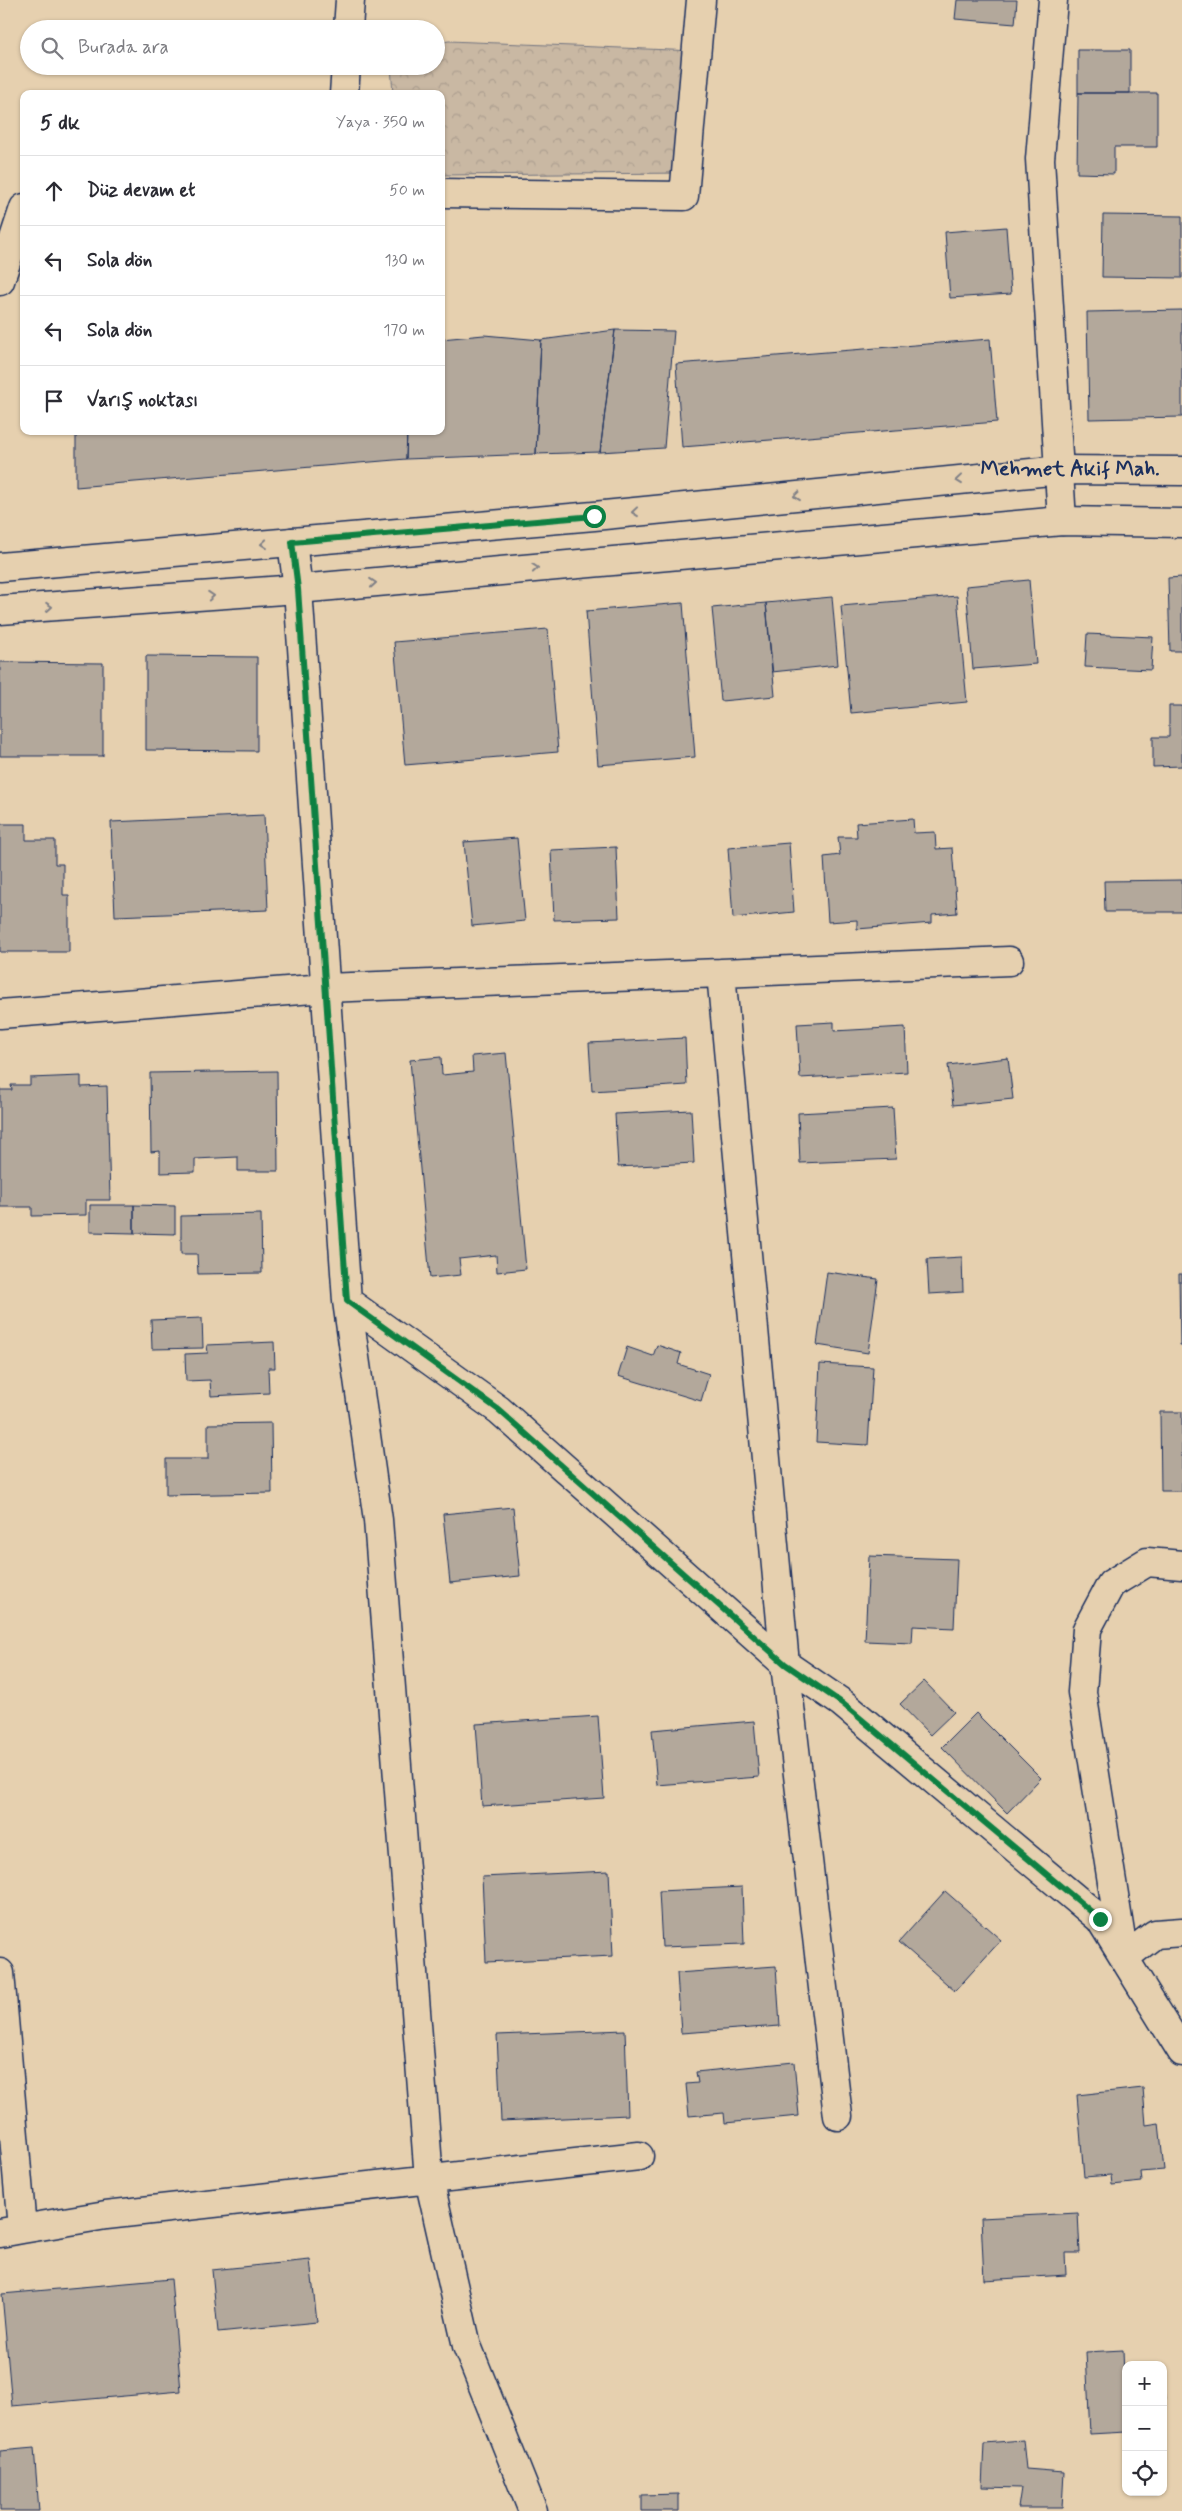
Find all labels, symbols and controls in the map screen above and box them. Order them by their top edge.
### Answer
search box [20,20,445,75]
icon: search [38,34,66,62]
text: Burada ara [78,35,169,60]
text: 5 dk [40,109,80,137]
text: Yaya · 350 m [336,112,425,133]
icon: ahead [40,177,68,205]
text: Düz devam et [87,178,195,203]
text: 50 m [389,180,425,201]
icon: left [40,247,68,275]
text: Sola dön [87,248,152,273]
text: 130 m [384,250,425,271]
icon: left [40,317,68,345]
text: Sola dön [87,318,152,343]
text: 170 m [383,320,425,341]
icon: arrive [40,387,68,415]
text: Varış noktası [87,388,198,413]
district label: Mehmet Akif Mah. [980,455,1160,483]
one-way arrow [954,474,962,485]
one-way arrow [793,490,801,501]
route start [583,505,606,528]
one-way arrow [631,506,639,517]
one-way arrow [260,538,268,549]
one-way arrow [531,563,539,574]
one-way arrow [369,577,377,588]
one-way arrow [207,590,215,601]
one-way arrow [45,601,53,612]
route end [1089,1908,1112,1931]
map controls [1122,2361,1167,2496]
button: + [1122,2361,1167,2406]
button: − [1122,2406,1167,2451]
button: locate [1122,2451,1167,2496]

